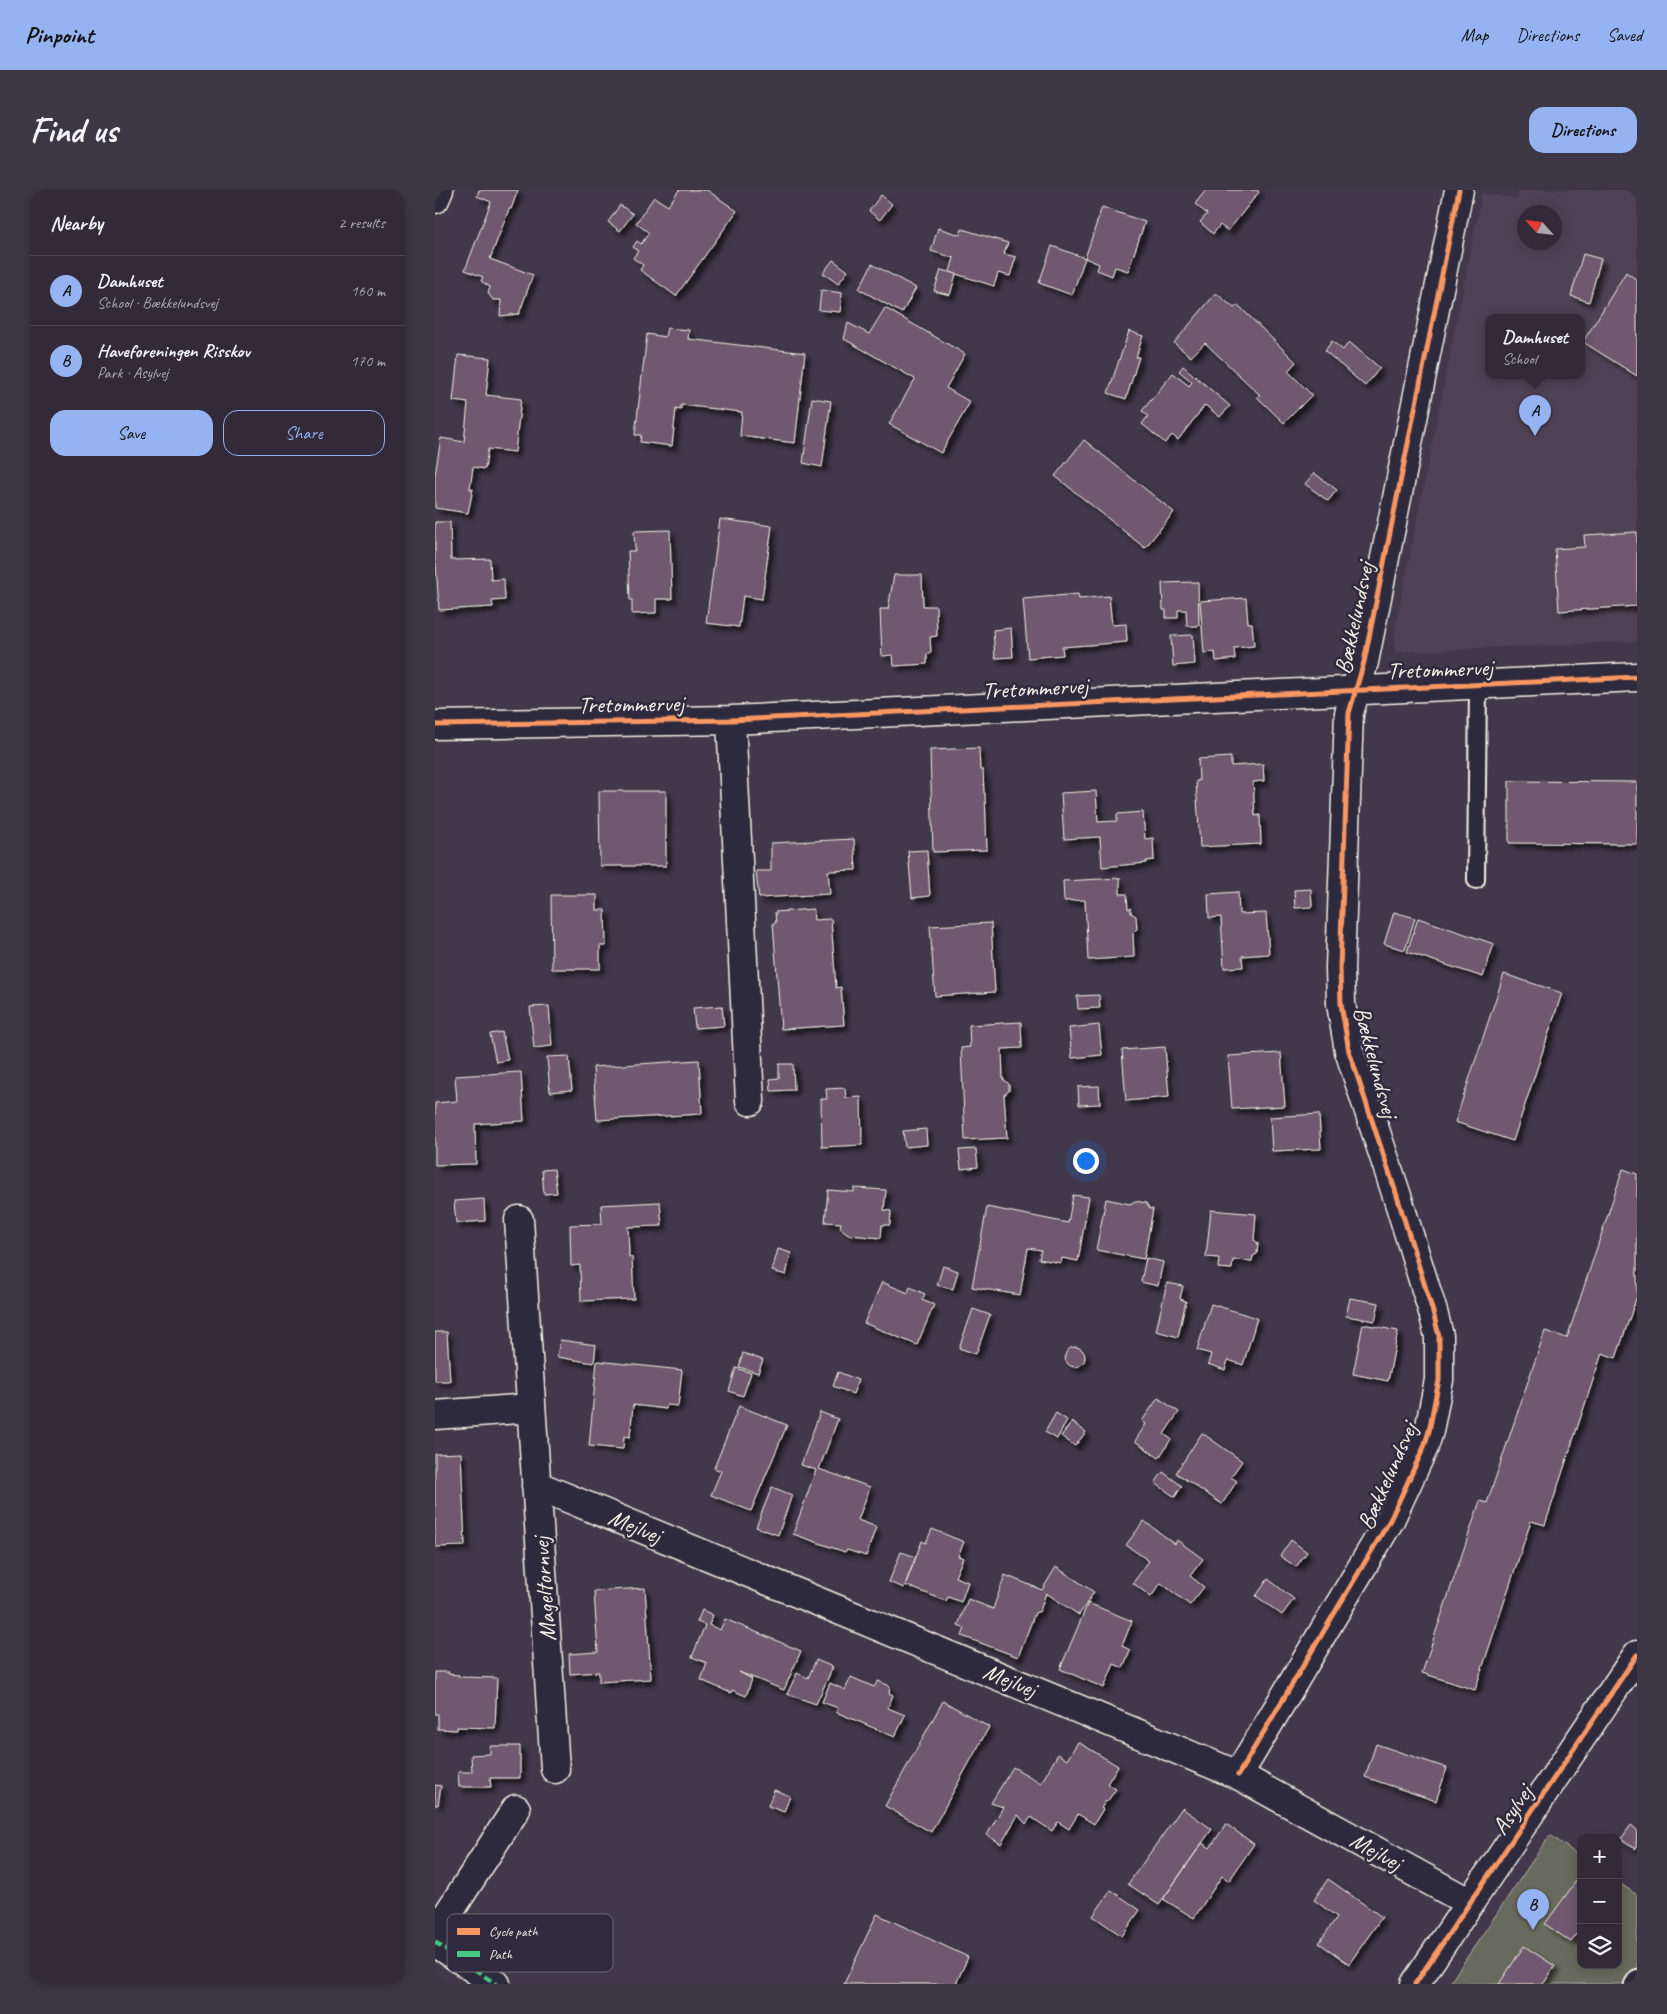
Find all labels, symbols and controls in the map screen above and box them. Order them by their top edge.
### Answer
text: Pinpoint [25,20,94,50]
text: Map [1461,24,1488,46]
text: Directions [1516,24,1579,46]
text: Saved [1607,24,1642,46]
button: Directions [1529,107,1637,153]
text: Find us [30,108,117,153]
north arrow [1517,205,1562,250]
text: Nearby [50,210,103,236]
text: 2 results [338,213,385,233]
text: Damhuset [97,269,163,293]
text: A [62,281,70,301]
text: 160 m [351,281,385,301]
text: School · Bækkelundsvej [97,293,218,313]
popup [1485,314,1585,379]
text: Damhuset [1502,325,1568,349]
text: Haveforeningen Risskov [97,339,250,363]
text: School [1502,349,1537,369]
text: B [62,351,70,371]
text: 170 m [351,351,385,371]
text: Park · Asylvej [97,363,168,383]
pin: A [1519,395,1551,436]
button: Save [50,410,213,456]
button: Share [223,410,385,456]
street label: Bækkelundsvej [1328,556,1381,677]
street label: Tretommervej [1387,652,1497,686]
street label: Tretommervej [981,670,1092,706]
street label: Tretommervej [578,688,687,720]
street label: Bækkelundsvej [1347,1003,1406,1124]
your location [1073,1148,1099,1174]
street label: Bækkelundsvej [1350,1415,1425,1534]
street label: Mejlvej [604,1502,669,1551]
street label: Mageltornvej [525,1533,563,1642]
street label: Mejlvej [979,1656,1044,1705]
street label: Asylvej [1485,1777,1541,1840]
street label: Mejlvej [1345,1825,1410,1879]
map controls [1577,1834,1622,1969]
button: + [1577,1834,1622,1879]
button: − [1577,1879,1622,1924]
pin: B [1517,1889,1549,1930]
legend [447,1914,613,1972]
text: Cycle path [489,1923,538,1940]
button: layers [1577,1924,1622,1969]
text: Path [489,1946,513,1963]

